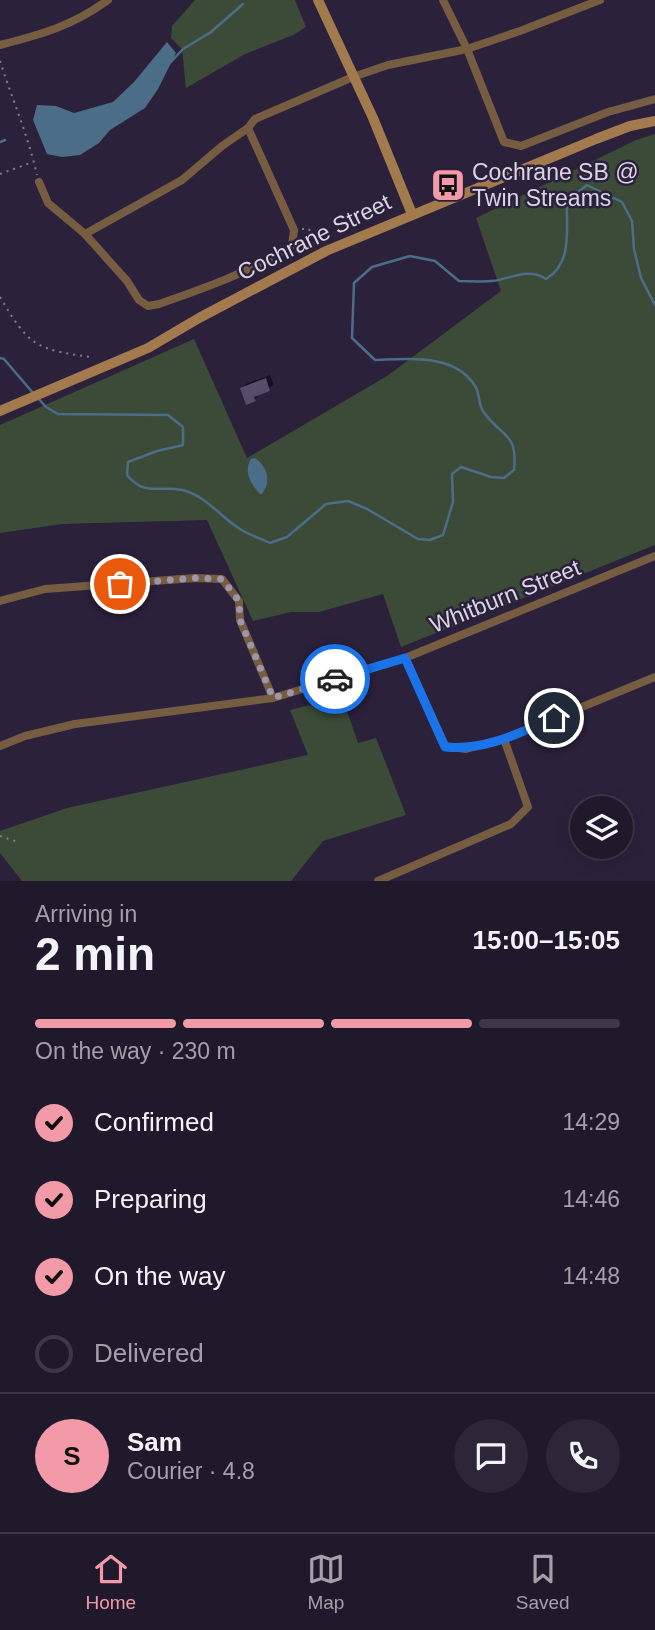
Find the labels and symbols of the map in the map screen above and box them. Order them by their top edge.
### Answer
place label: Cochrane SB @ Twin Streams [472,159,639,211]
bus stop icon: Cochrane SB @ Twin Streams [429,166,467,204]
street label: Cochrane Street [233,188,396,285]
pin [90,554,150,614]
street label: Whitburn Street [426,554,585,638]
courier [300,644,370,714]
pin [524,688,584,748]

